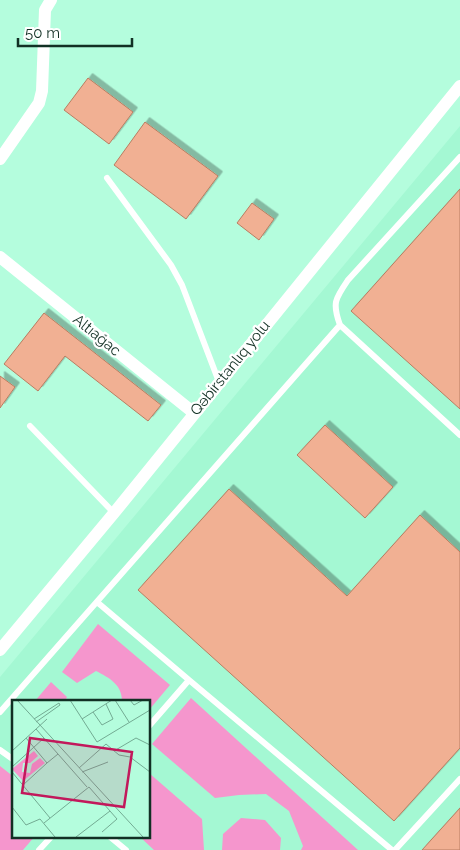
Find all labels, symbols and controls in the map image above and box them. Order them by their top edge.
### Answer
scale bar [18,15,131,47]
text: 50 m [25,24,60,42]
street label: Altıağac [69,310,125,360]
street label: Qəbirstanlıq yolu [186,317,274,419]
inset map [12,700,150,838]

